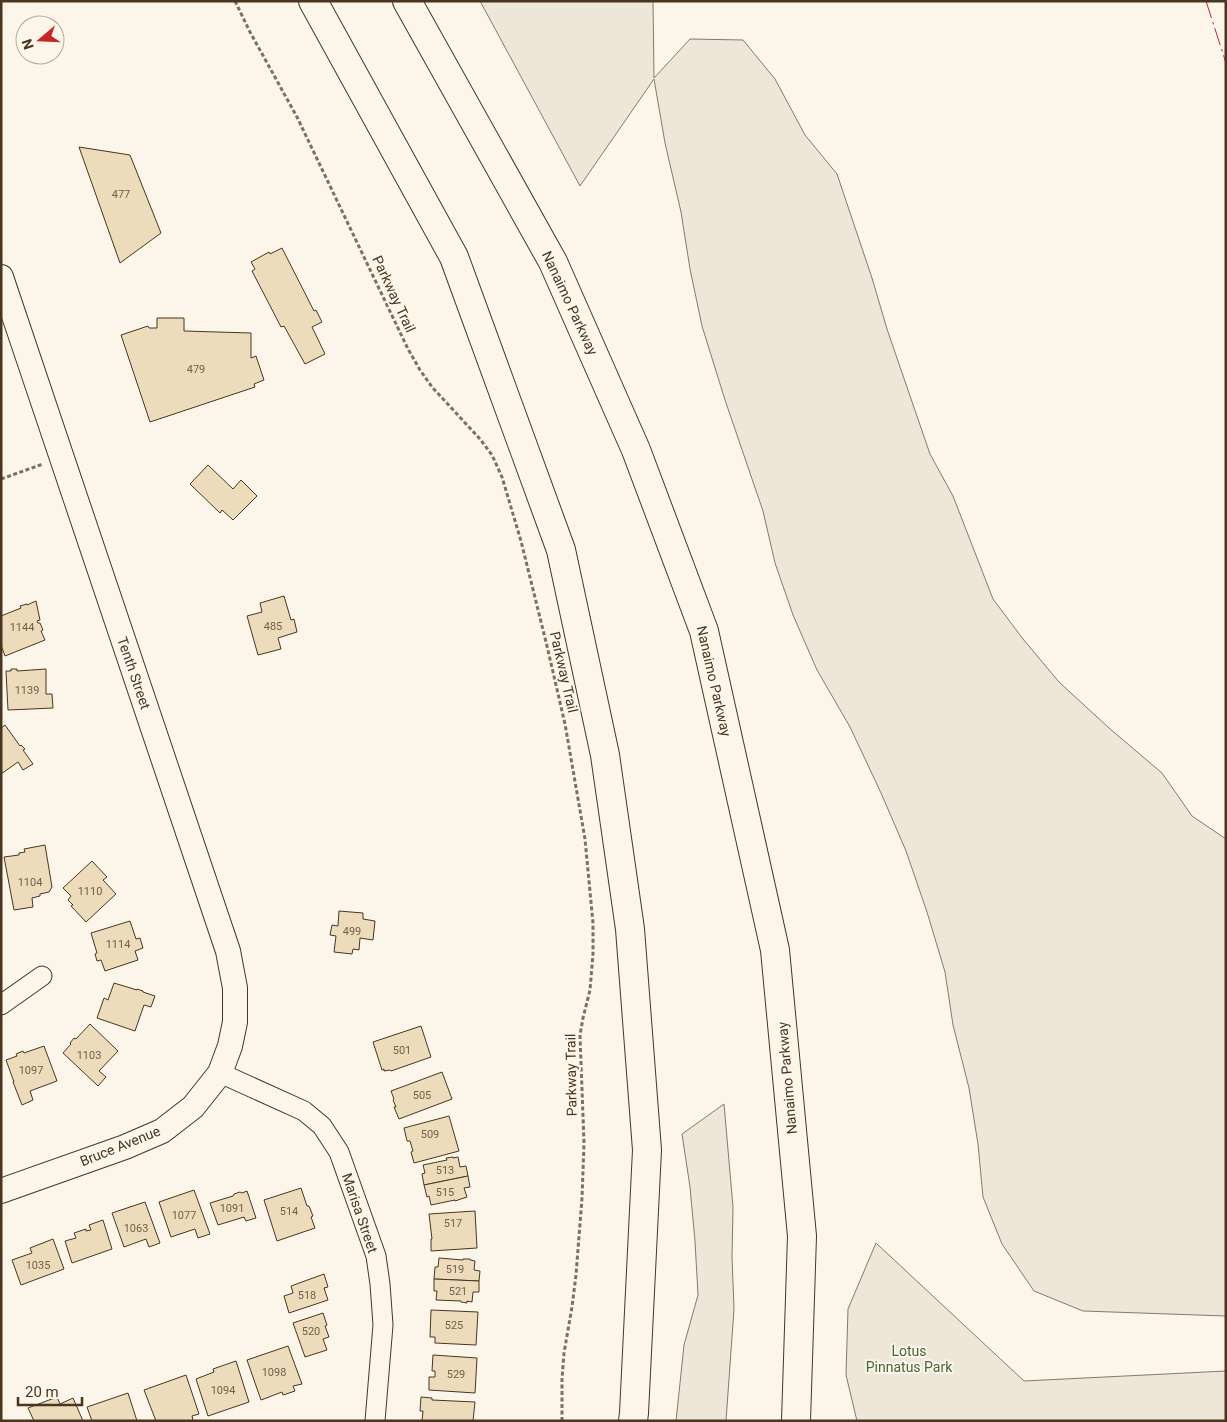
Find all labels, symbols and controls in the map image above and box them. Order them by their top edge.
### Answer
north arrow [15,15,65,65]
text: N [19,37,37,52]
house number: 477 [112,188,130,201]
street label: Nanaimo Parkway [539,248,601,358]
street label: Parkway Trail [369,253,419,335]
house number: 479 [187,363,205,376]
house number: 485 [264,620,282,633]
house number: 1144 [10,621,34,634]
street label: Nanaimo Parkway [693,624,735,738]
street label: Parkway Trail [547,630,581,714]
street label: Tenth Street [114,635,154,712]
house number: 1139 [15,684,39,697]
house number: 1104 [18,876,42,889]
house number: 1110 [78,885,102,898]
house number: 499 [343,925,361,938]
house number: 1114 [106,938,130,951]
street label: Nanaimo Parkway [774,1021,800,1135]
street label: Parkway Trail [562,1033,580,1117]
house number: 501 [393,1044,411,1057]
house number: 1103 [77,1049,101,1062]
house number: 1097 [19,1064,43,1077]
house number: 505 [413,1089,431,1102]
street label: Bruce Avenue [78,1123,162,1169]
house number: 509 [421,1128,439,1141]
house number: 513 [436,1164,454,1177]
street label: Marisa Street [339,1171,381,1255]
house number: 515 [436,1186,454,1199]
house number: 1091 [220,1202,244,1215]
house number: 514 [280,1205,298,1218]
house number: 1077 [172,1209,196,1222]
house number: 517 [444,1217,462,1230]
house number: 1063 [124,1222,148,1235]
house number: 1035 [26,1259,50,1272]
house number: 519 [446,1263,464,1276]
house number: 521 [449,1285,467,1298]
house number: 518 [298,1289,316,1302]
house number: 525 [445,1319,463,1332]
house number: 520 [302,1325,320,1338]
park label: Lotus Pinnatus Park [866,1343,953,1375]
house number: 1098 [262,1366,286,1379]
house number: 529 [447,1368,465,1381]
scale bar [18,1374,81,1406]
text: 20 m [25,1383,59,1401]
house number: 1094 [211,1384,235,1397]

